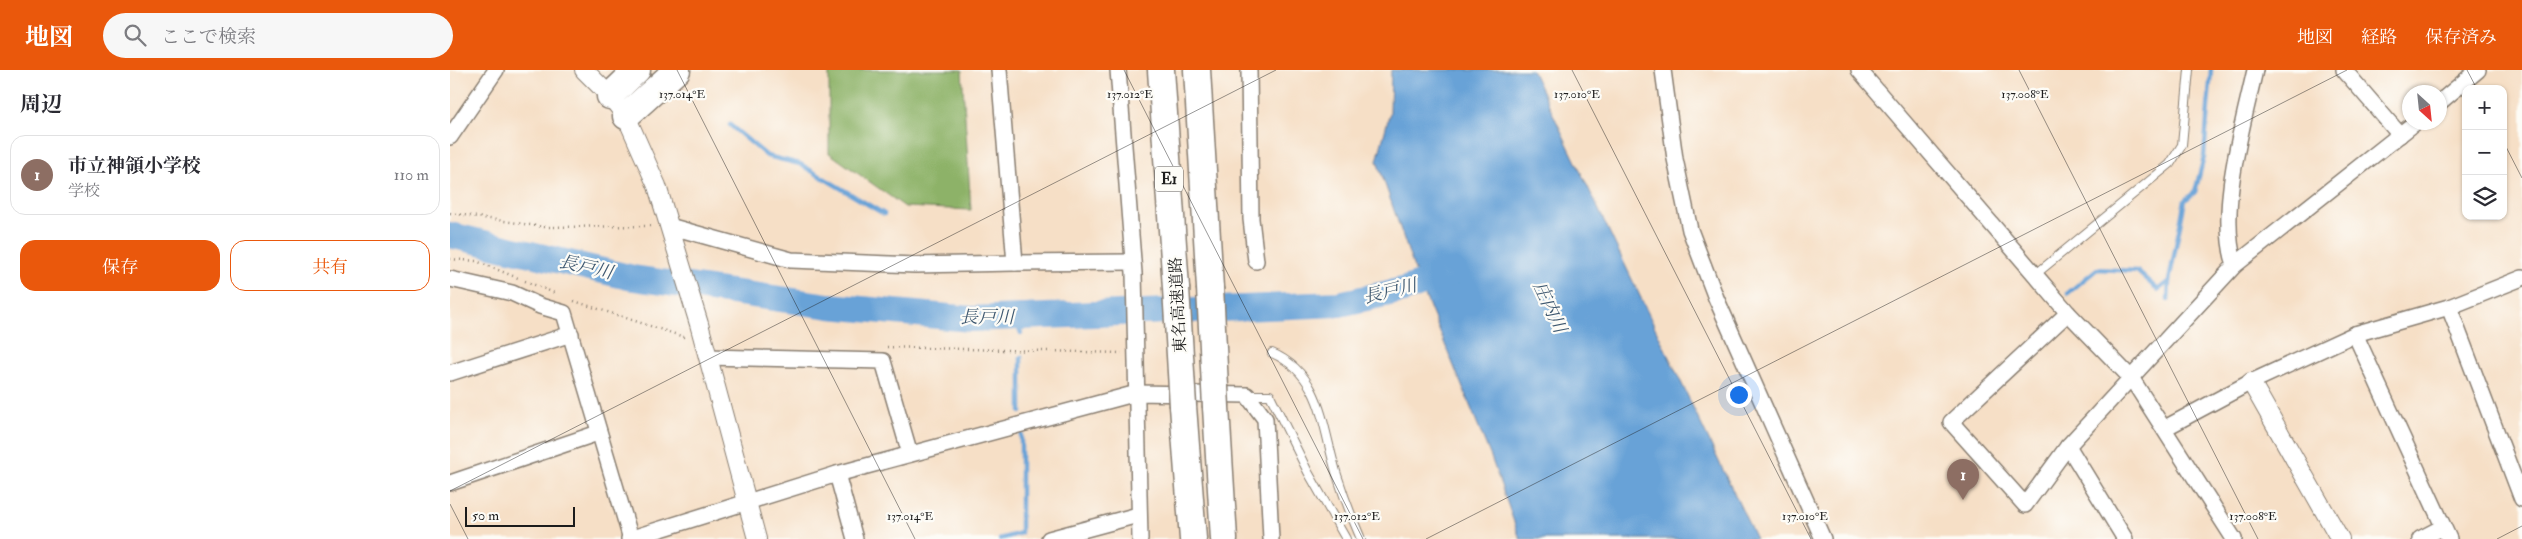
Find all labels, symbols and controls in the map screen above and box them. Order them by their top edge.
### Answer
search box [103,13,453,58]
icon: search [121,21,149,49]
text: 地図 [25,22,73,53]
text: ここで検索 [161,25,256,49]
text: 地図 [2297,26,2333,49]
text: 経路 [2361,26,2397,49]
text: 保存済み [2425,26,2497,49]
north arrow [2402,85,2447,130]
map controls [2462,85,2507,220]
button: + [2462,85,2507,130]
text: 137.014°E [659,87,705,102]
text: 137.012°E [1107,87,1153,102]
text: 137.010°E [1554,87,1600,102]
text: 137.008°E [2001,87,2049,102]
text: 周辺 [20,91,62,118]
button: − [2462,130,2507,175]
text: 市立神領小学校 [68,154,201,178]
text: 1 [34,165,40,185]
text: 110 m [394,165,429,185]
road number: E1 [1155,166,1183,192]
button: layers [2462,175,2507,220]
text: 学校 [68,181,100,201]
button: 保存 [20,240,220,291]
button: 共有 [230,240,430,291]
water label: 長戸川 [557,250,617,285]
street label: 東名高速道路 [1165,256,1190,353]
water label: 長戸川 [1361,273,1421,309]
water label: 庄内川 [1528,278,1572,338]
water label: 長戸川 [960,306,1016,329]
your location [1726,382,1752,408]
pin: 1 [1947,459,1979,500]
scale bar [465,504,575,527]
text: 50 m [472,507,499,524]
text: 137.014°E [887,509,933,524]
text: 137.012°E [1334,509,1380,524]
text: 137.010°E [1782,509,1828,524]
text: 137.008°E [2229,509,2277,524]

